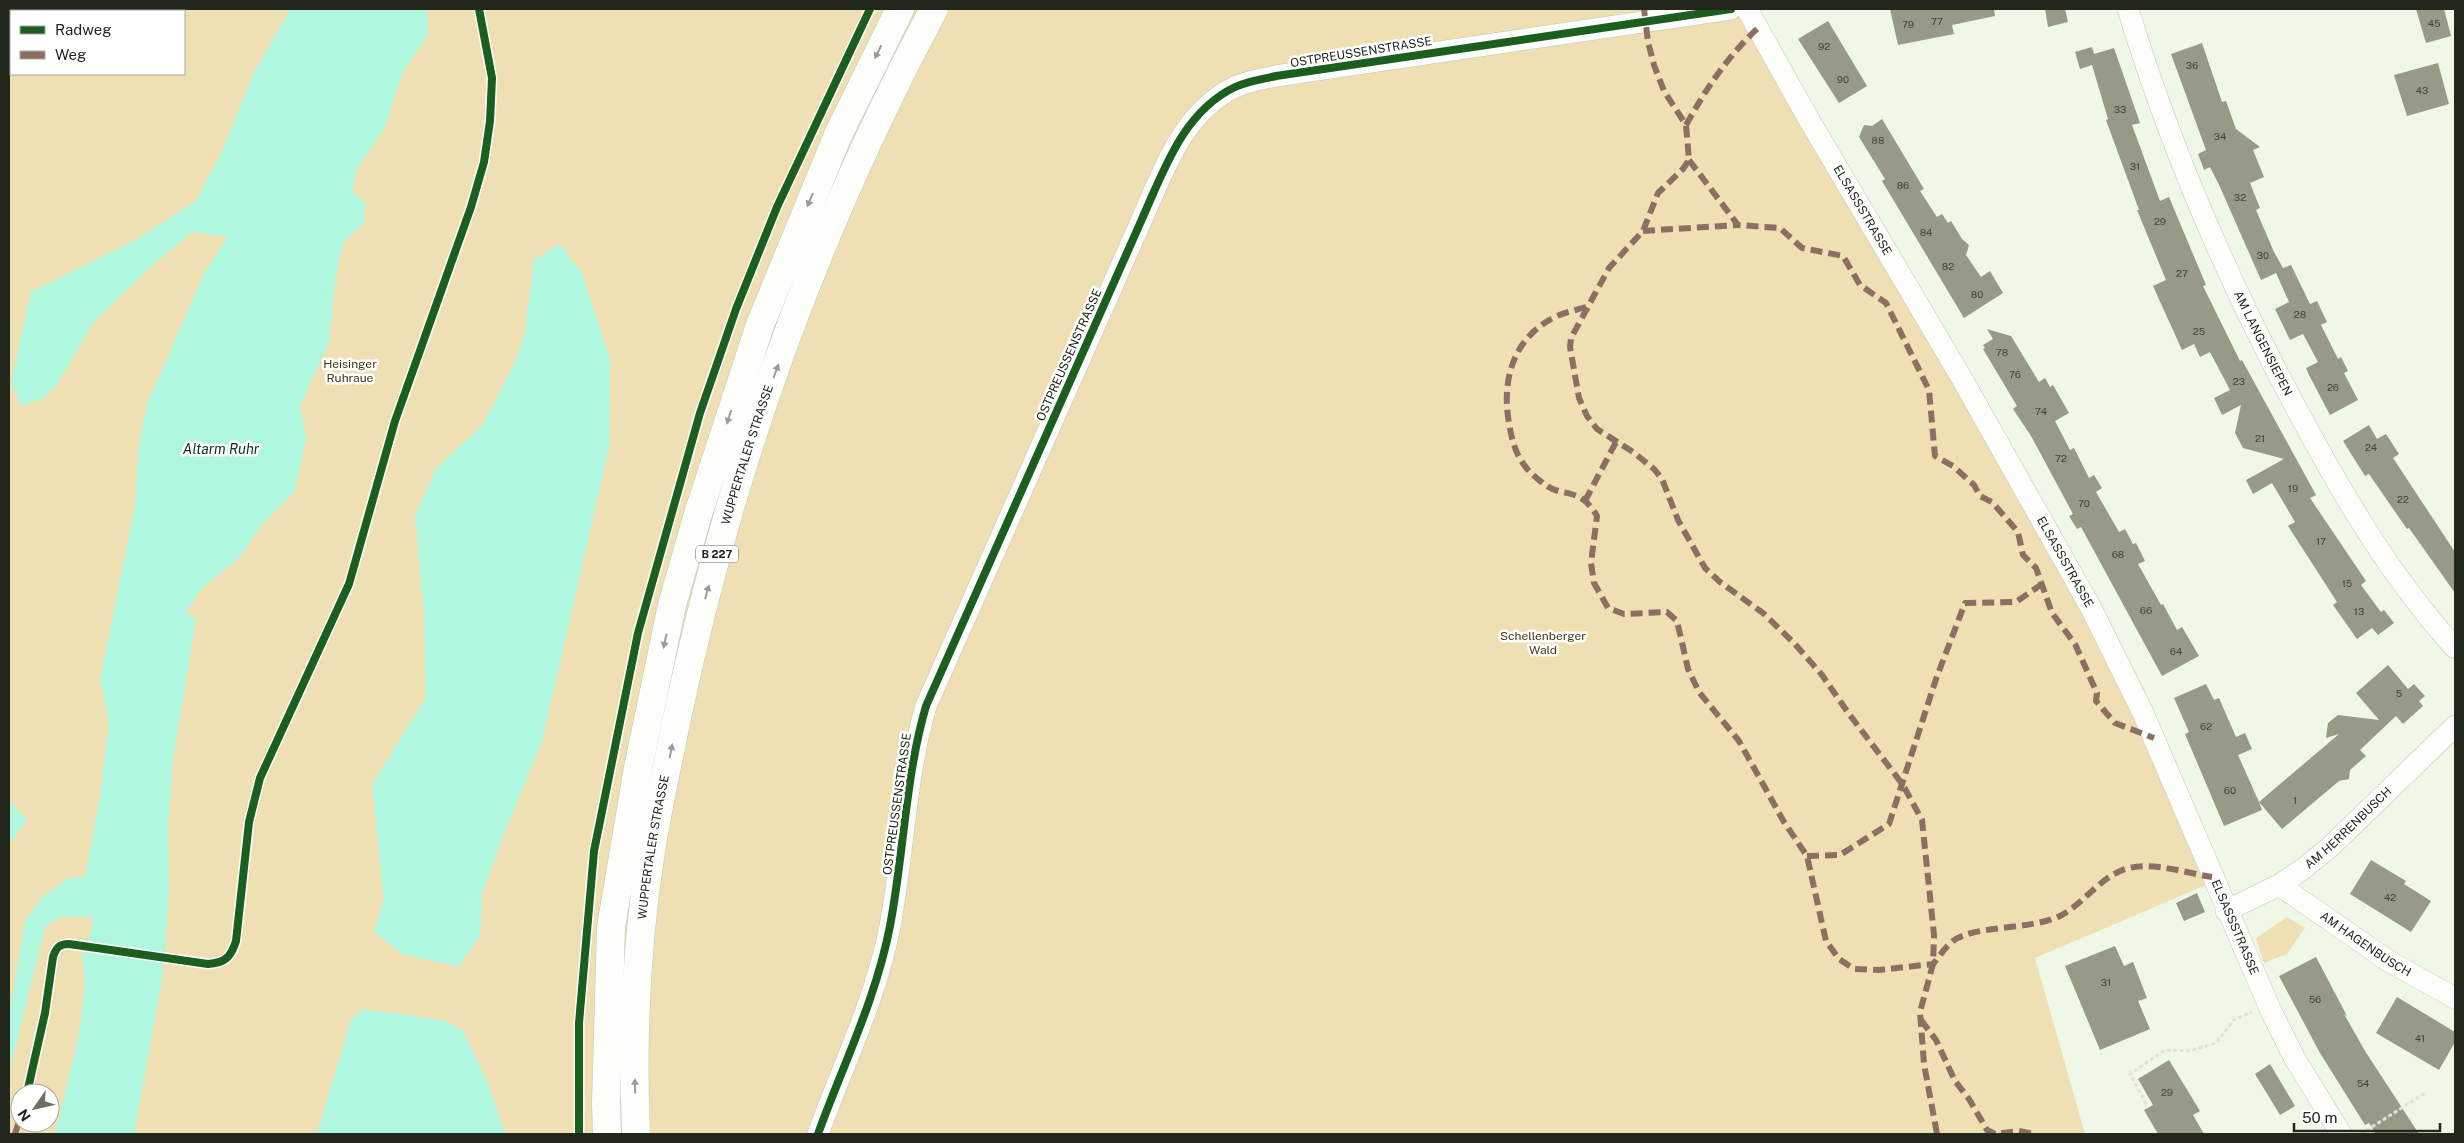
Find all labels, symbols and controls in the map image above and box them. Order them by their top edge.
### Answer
legend [10,10,185,75]
house number: 77 [1931,15,1943,27]
house number: 45 [2428,17,2440,29]
house number: 79 [1902,18,1914,30]
text: Radweg [55,21,112,38]
street label: OSTPREUSSENSTRASSE [1289,34,1433,70]
house number: 92 [1818,40,1830,52]
one-way arrow [874,45,883,60]
text: Weg [55,46,86,63]
house number: 36 [2186,59,2198,71]
house number: 90 [1837,73,1849,85]
house number: 43 [2416,84,2428,96]
house number: 33 [2114,103,2126,115]
house number: 34 [2214,130,2226,142]
house number: 88 [1872,134,1884,146]
house number: 31 [2130,160,2140,172]
street label: ELSASSSTRASSE [1830,163,1894,258]
house number: 86 [1897,179,1909,191]
house number: 32 [2234,191,2246,203]
one-way arrow [806,193,814,207]
house number: 29 [2154,215,2166,227]
house number: 84 [1920,226,1932,238]
house number: 30 [2257,249,2269,261]
house number: 82 [1942,260,1954,272]
house number: 27 [2176,267,2188,279]
street label: OSTPREUSSENSTRASSE [1034,287,1104,423]
house number: 80 [1971,288,1983,300]
street label: AM LANGENSIEPEN [2231,289,2295,398]
house number: 28 [2294,308,2306,320]
house number: 25 [2193,325,2205,337]
house number: 78 [1996,346,2008,358]
park label: Heisinger Ruhraue [323,357,377,385]
one-way arrow [773,363,780,378]
house number: 76 [2009,368,2021,380]
house number: 23 [2233,375,2245,387]
house number: 26 [2327,381,2339,393]
street label: WUPPERTALER STRASSE [719,383,776,526]
house number: 74 [2035,405,2047,417]
one-way arrow [724,410,732,425]
house number: 21 [2255,432,2265,444]
water label: Altarm Ruhr [183,441,260,457]
house number: 24 [2365,441,2377,453]
house number: 72 [2055,452,2067,464]
house number: 19 [2288,482,2298,494]
house number: 22 [2397,493,2409,505]
house number: 70 [2078,497,2090,509]
street label: ELSASSSTRASSE [2034,514,2096,610]
house number: 17 [2316,535,2326,547]
road number: B 227 [696,546,738,562]
house number: 68 [2112,548,2124,560]
house number: 15 [2342,577,2352,589]
one-way arrow [703,585,711,600]
house number: 66 [2140,604,2152,616]
house number: 13 [2354,605,2364,617]
park label: Schellenberger Wald [1500,629,1586,657]
one-way arrow [661,633,669,648]
house number: 64 [2170,645,2182,657]
house number: 5 [2396,687,2402,699]
house number: 62 [2200,720,2212,732]
street label: OSTPREUSSENSTRASSE [880,732,914,876]
one-way arrow [667,742,675,758]
street label: WUPPERTALER STRASSE [635,774,672,920]
house number: 60 [2224,784,2236,796]
street label: AM HERRENBUSCH [2302,784,2395,872]
house number: 1 [2293,794,2297,806]
street label: ELSASSSTRASSE [2208,877,2262,977]
house number: 42 [2384,891,2396,903]
street label: AM HAGENBUSCH [2317,909,2414,979]
house number: 31 [2101,976,2111,988]
house number: 56 [2309,993,2321,1005]
house number: 41 [2415,1032,2425,1044]
one-way arrow [631,1077,639,1093]
house number: 54 [2357,1077,2369,1089]
north arrow [10,1083,60,1133]
house number: 29 [2161,1086,2173,1098]
scale bar [2294,1100,2440,1132]
text: N [15,1106,34,1124]
text: 50 m [2302,1109,2337,1126]

